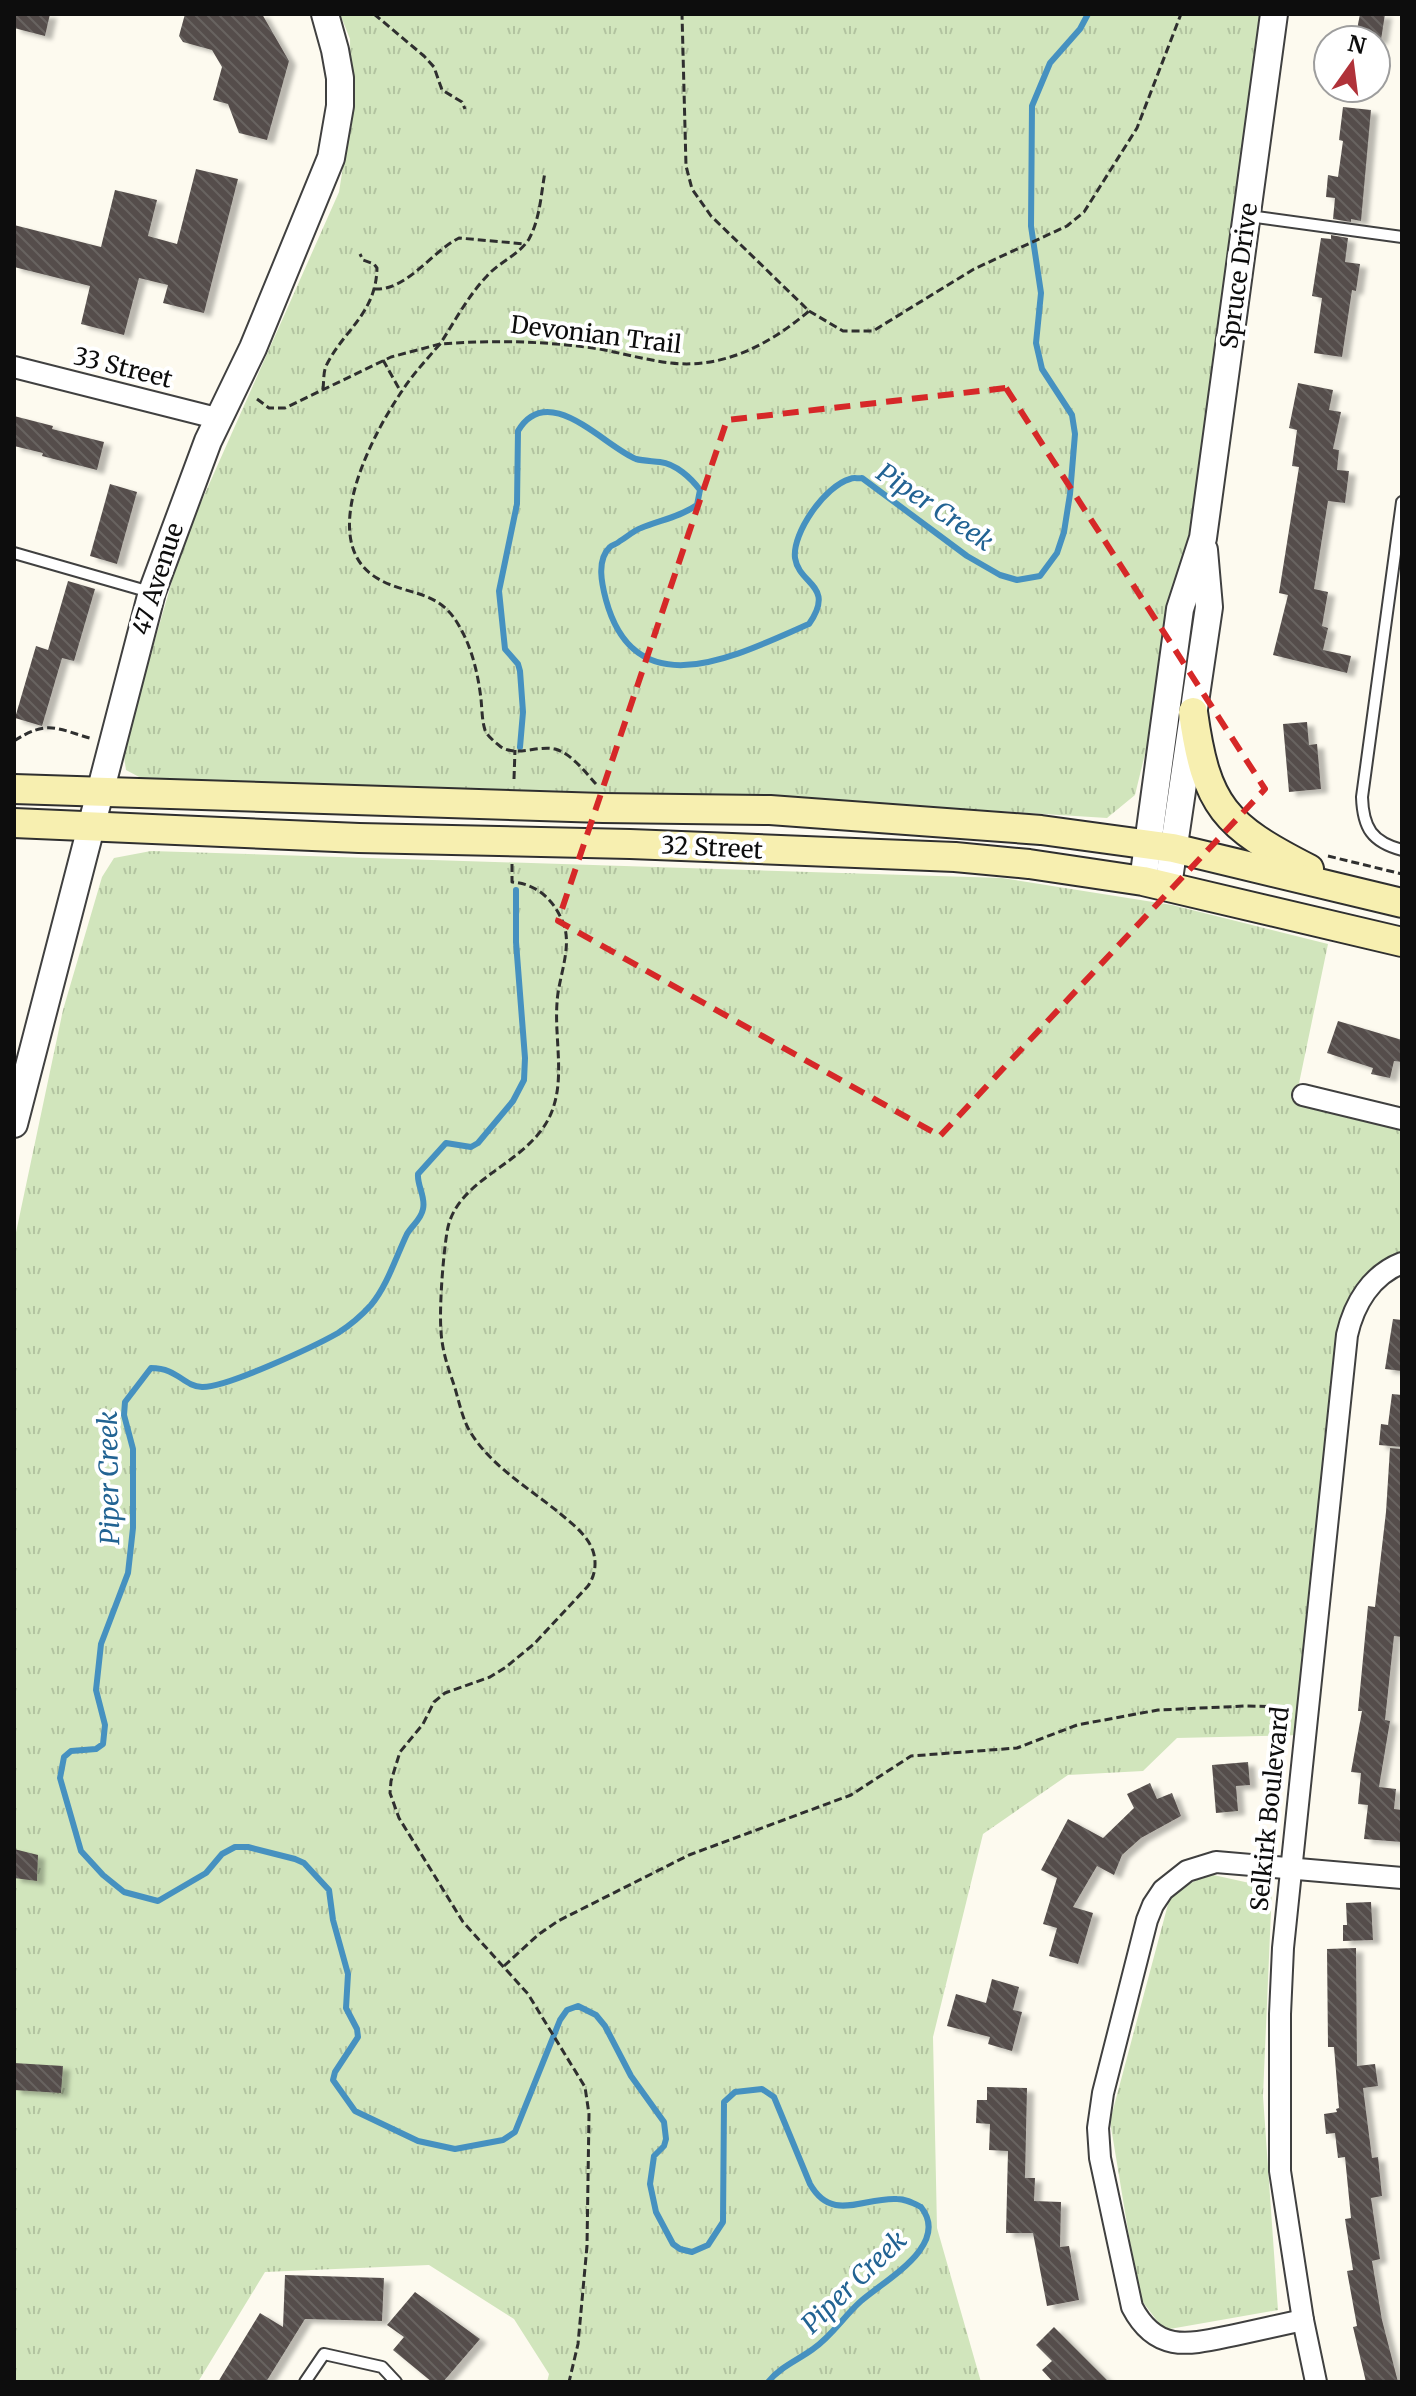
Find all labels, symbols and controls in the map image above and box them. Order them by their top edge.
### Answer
north arrow [1312,24,1392,104]
text: N [1345,29,1369,60]
street label: Spruce Drive [1213,201,1264,351]
street label: Devonian Trail [509,309,683,360]
street label: 33 Street [71,340,176,395]
water label: Piper Creek [871,456,1000,558]
street label: 47 Avenue [125,519,190,639]
street label: 32 Street [660,829,764,866]
water label: Piper Creek [91,1411,126,1545]
street label: Selkirk Boulevard [1243,1705,1296,1913]
water label: Piper Creek [794,2223,913,2340]

